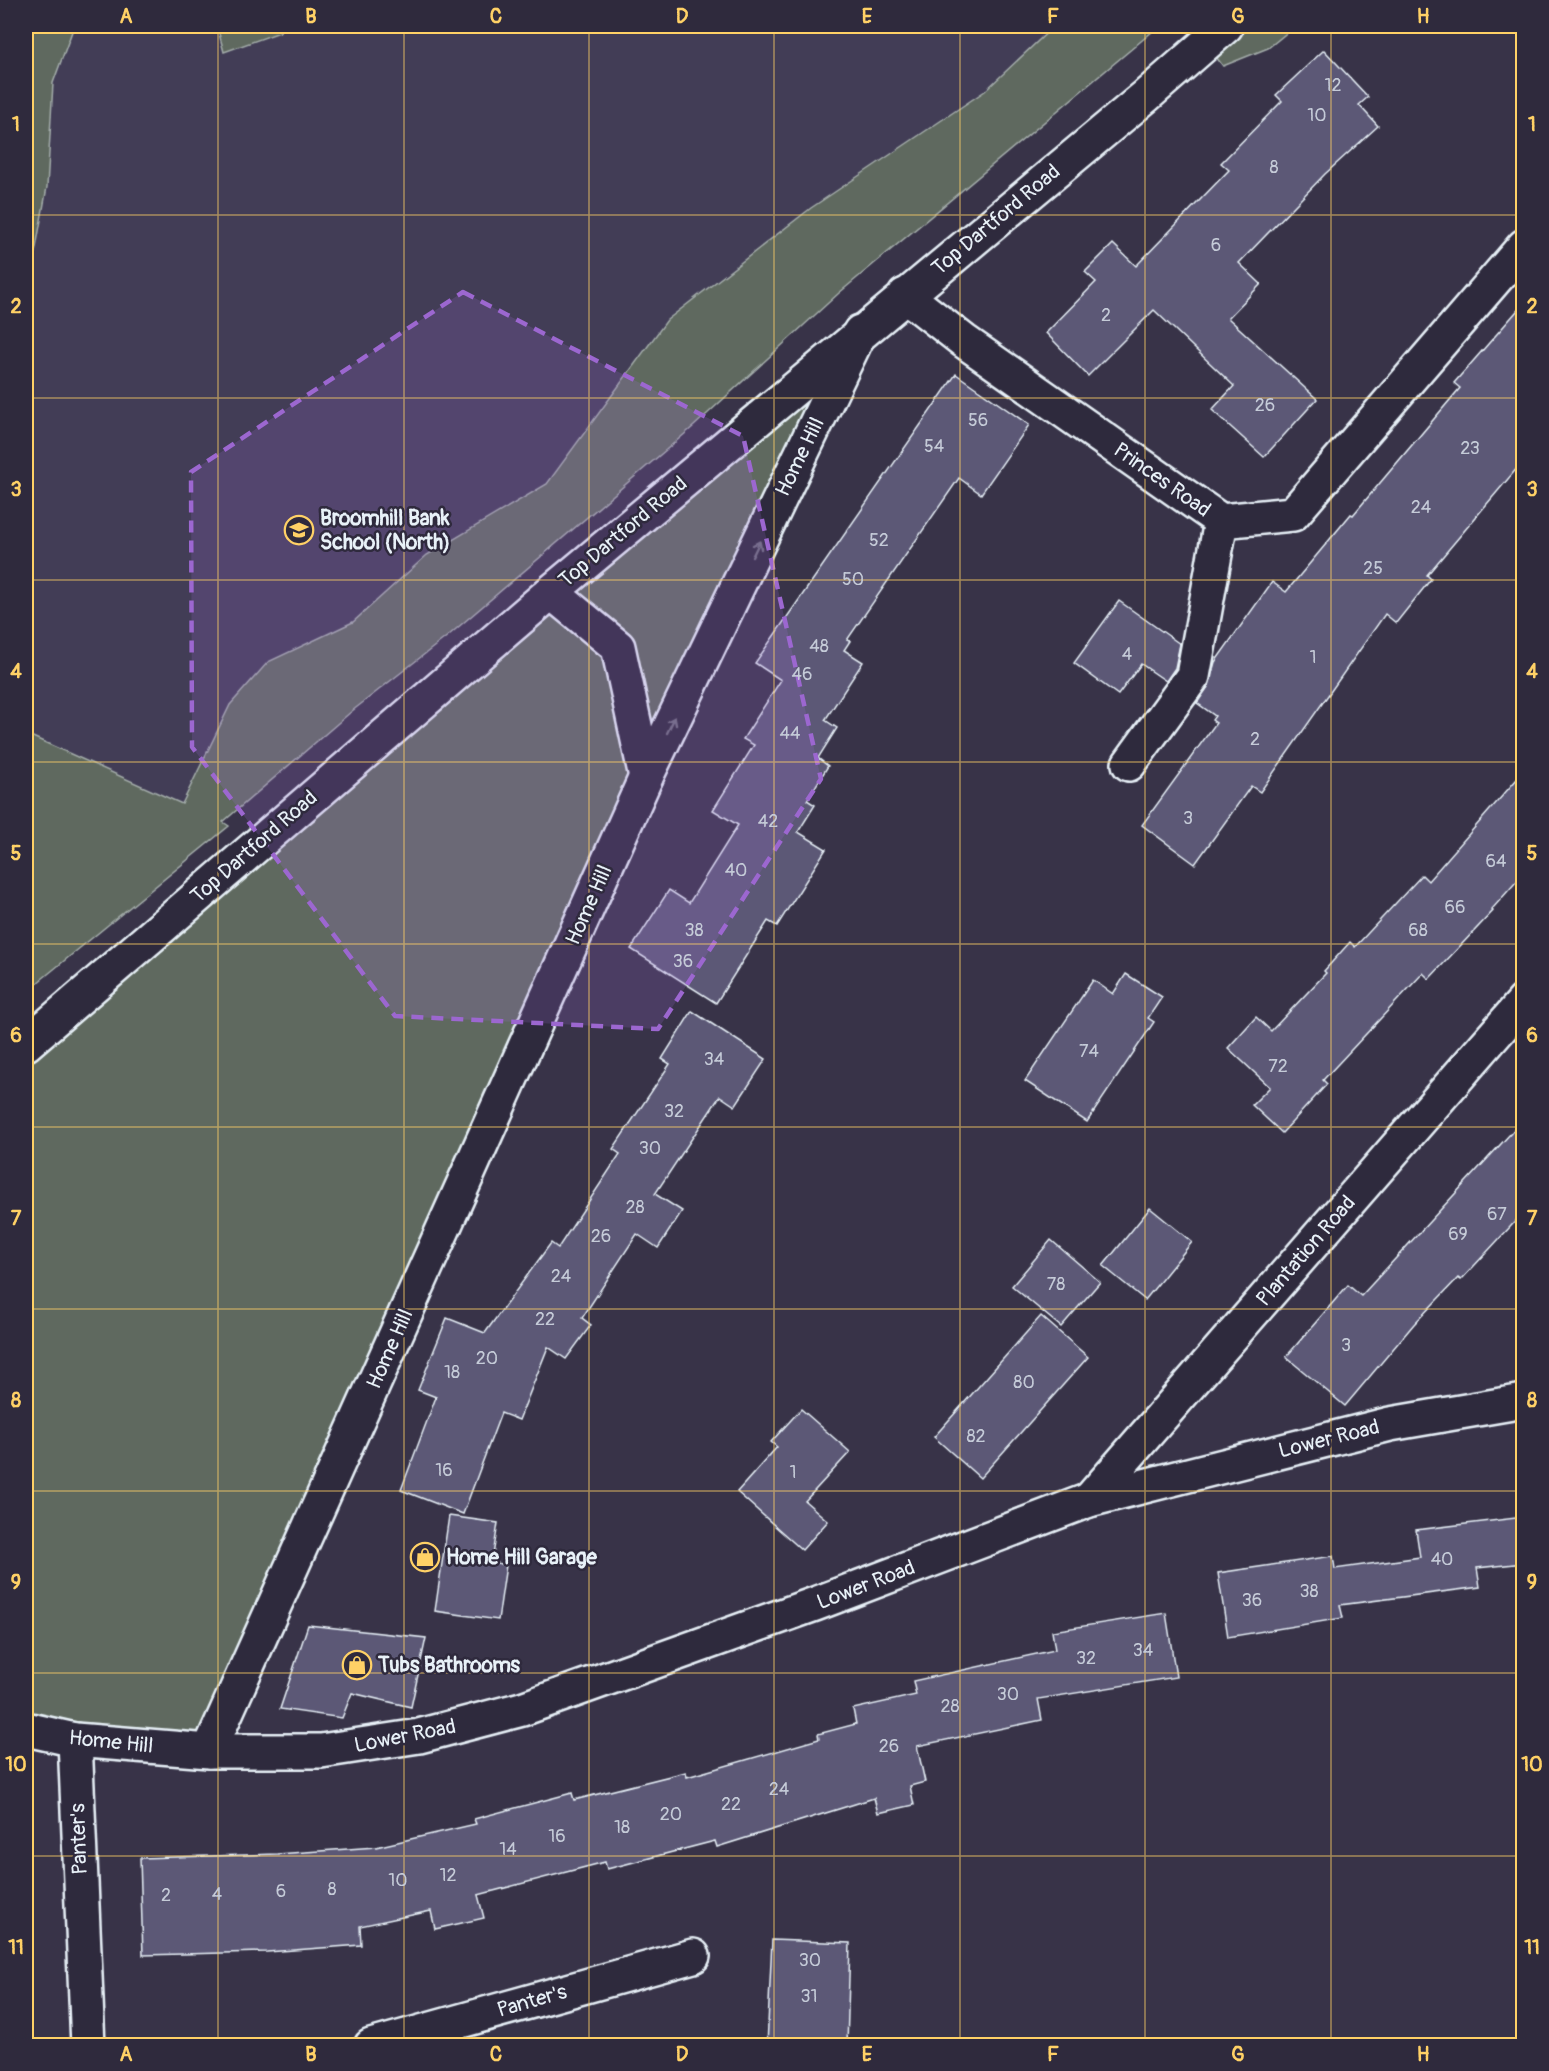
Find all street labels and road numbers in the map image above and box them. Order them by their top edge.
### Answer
street label: Top Dartford Road [926,158,1066,282]
street label: Home Hill [769,413,831,501]
street label: Princes Road [1108,437,1216,523]
street label: Top Dartford Road [553,470,693,594]
street label: Top Dartford Road [185,784,323,910]
street label: Home Hill [559,861,619,949]
street label: Plantation Road [1250,1190,1362,1312]
street label: Home Hill [360,1305,420,1393]
street label: Lower Road [1276,1413,1382,1465]
street label: Lower Road [813,1554,919,1616]
street label: Lower Road [352,1713,458,1759]
street label: Home Hill [68,1724,154,1760]
street label: Panter's [64,1802,94,1875]
street label: Panter's [494,1978,571,2024]

